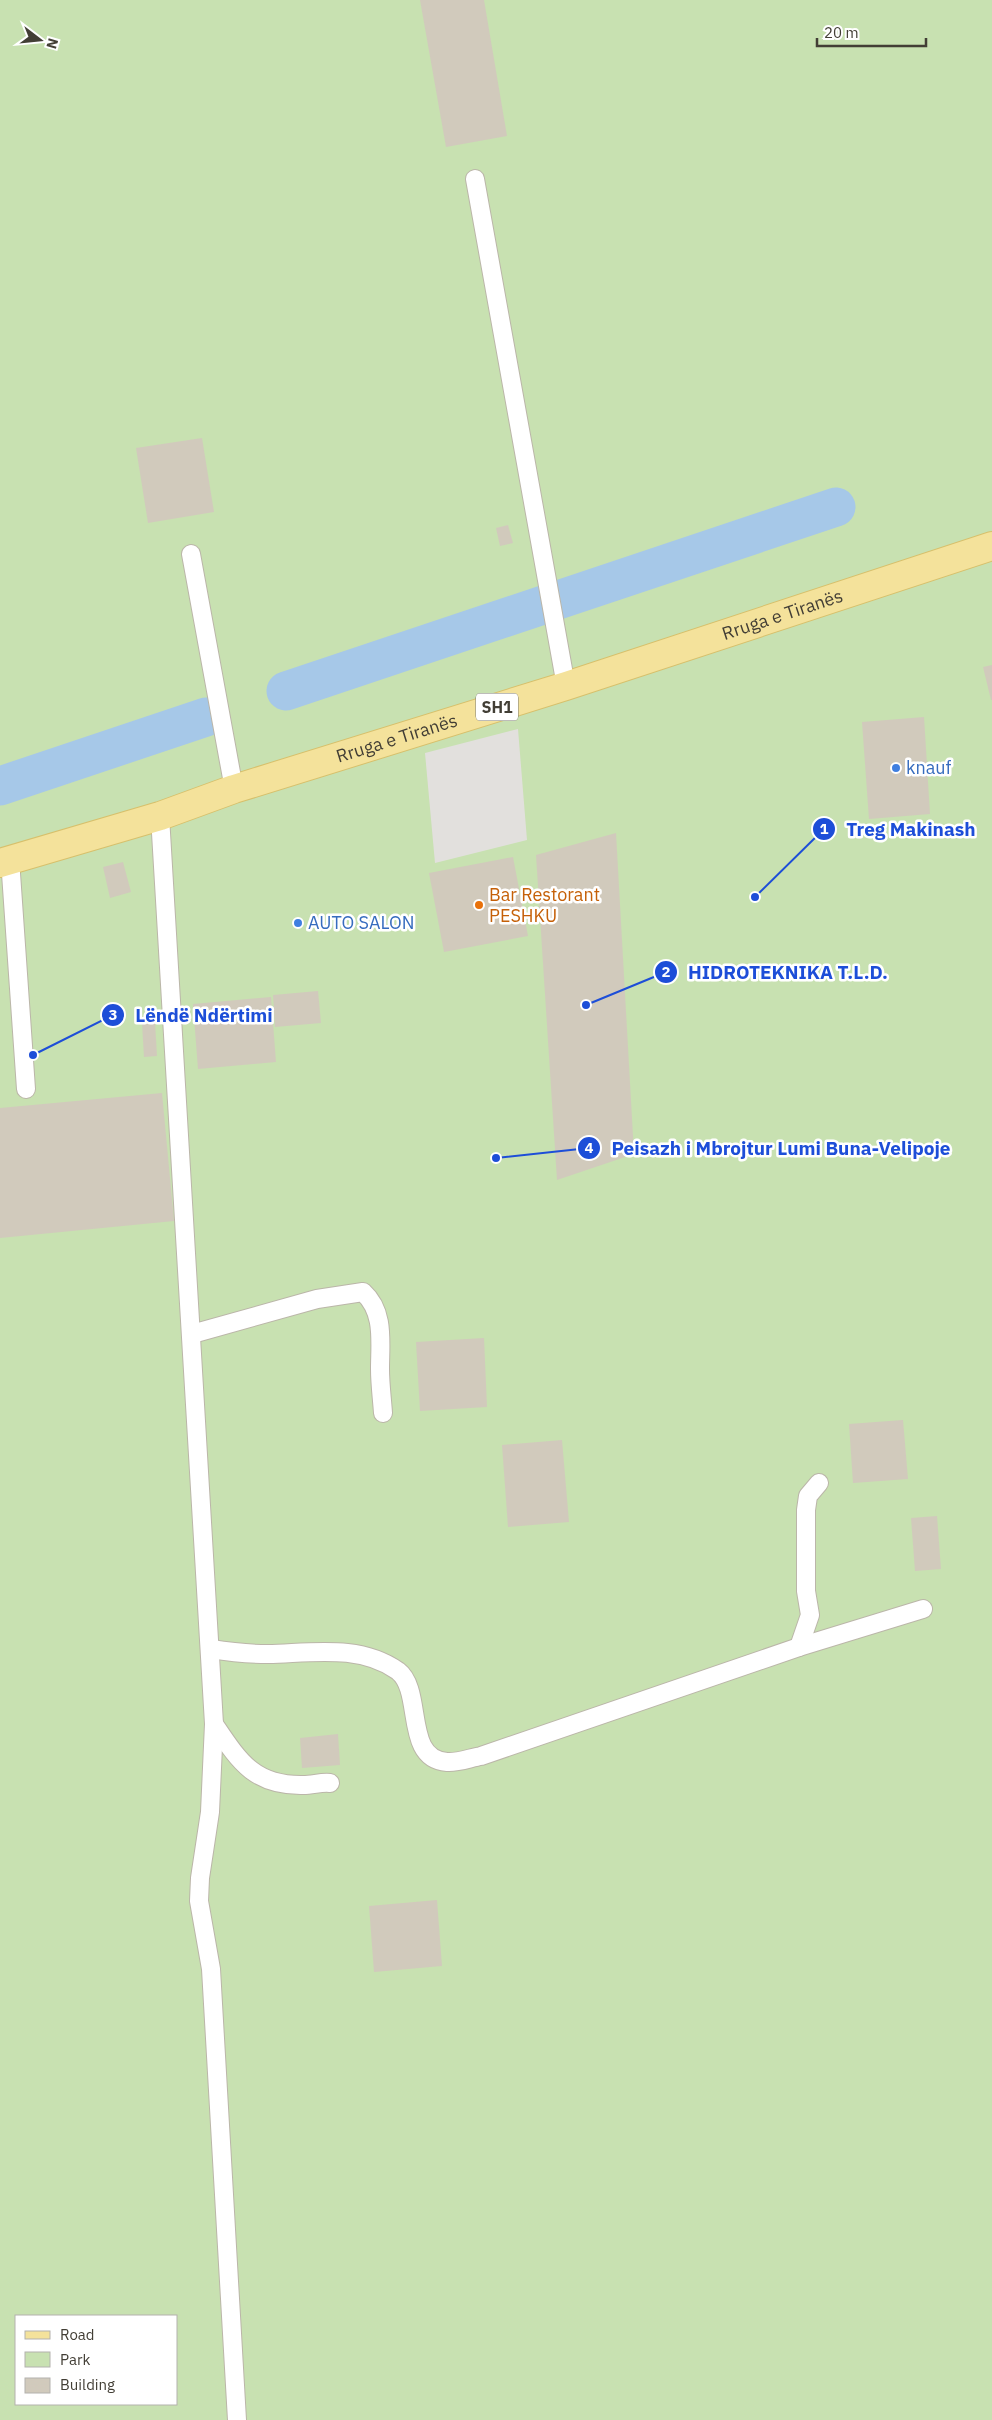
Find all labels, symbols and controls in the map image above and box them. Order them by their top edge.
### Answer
north arrow [15,15,65,65]
scale bar [817,15,926,47]
text: 20 m [824,23,859,42]
text: N [42,36,63,51]
street label: Rruga e Tiranës [719,584,846,645]
road number: SH1 [476,694,518,720]
street label: Rruga e Tiranës [333,708,460,768]
place label: knauf [906,756,952,779]
marker: knauf [890,762,902,774]
callout: Treg Makinash [812,812,986,846]
text: Treg Makinash [846,817,976,841]
text: 1 [819,819,829,838]
place label: Bar Restorant PESHKU [489,883,600,927]
marker: Bar Restorant PESHKU [473,899,485,911]
place label: AUTO SALON [308,911,414,934]
marker: AUTO SALON [292,917,304,929]
callout: HIDROTEKNIKA T.L.D. [653,955,898,989]
text: HIDROTEKNIKA T.L.D. [688,960,888,984]
text: 2 [661,962,671,981]
callout: Lëndë Ndërtimi [101,998,283,1032]
text: Lëndë Ndërtimi [135,1003,273,1027]
text: 3 [108,1005,118,1024]
callout: Peisazh i Mbrojtur Lumi Buna-Velipoje [576,1131,960,1165]
text: Peisazh i Mbrojtur Lumi Buna-Velipoje [611,1136,951,1160]
text: 4 [584,1138,594,1157]
legend [15,2315,178,2405]
text: Road [60,2325,95,2344]
text: Park [60,2350,90,2369]
text: Building [60,2375,115,2394]

